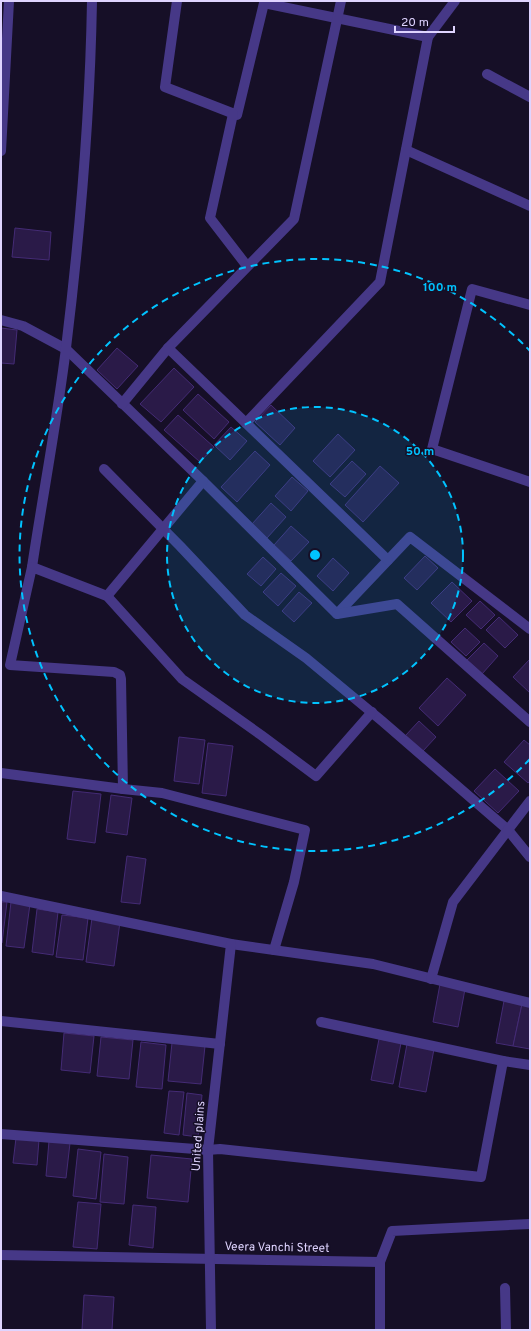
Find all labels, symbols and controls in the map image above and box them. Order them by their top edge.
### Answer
scale bar [395,8,454,34]
text: 20 m [401,15,429,31]
text: 100 m [423,280,457,296]
text: 50 m [406,444,434,460]
centre of rings [308,548,322,562]
street label: United plains [189,1100,209,1172]
street label: Veera Vanchi Street [224,1239,330,1257]

